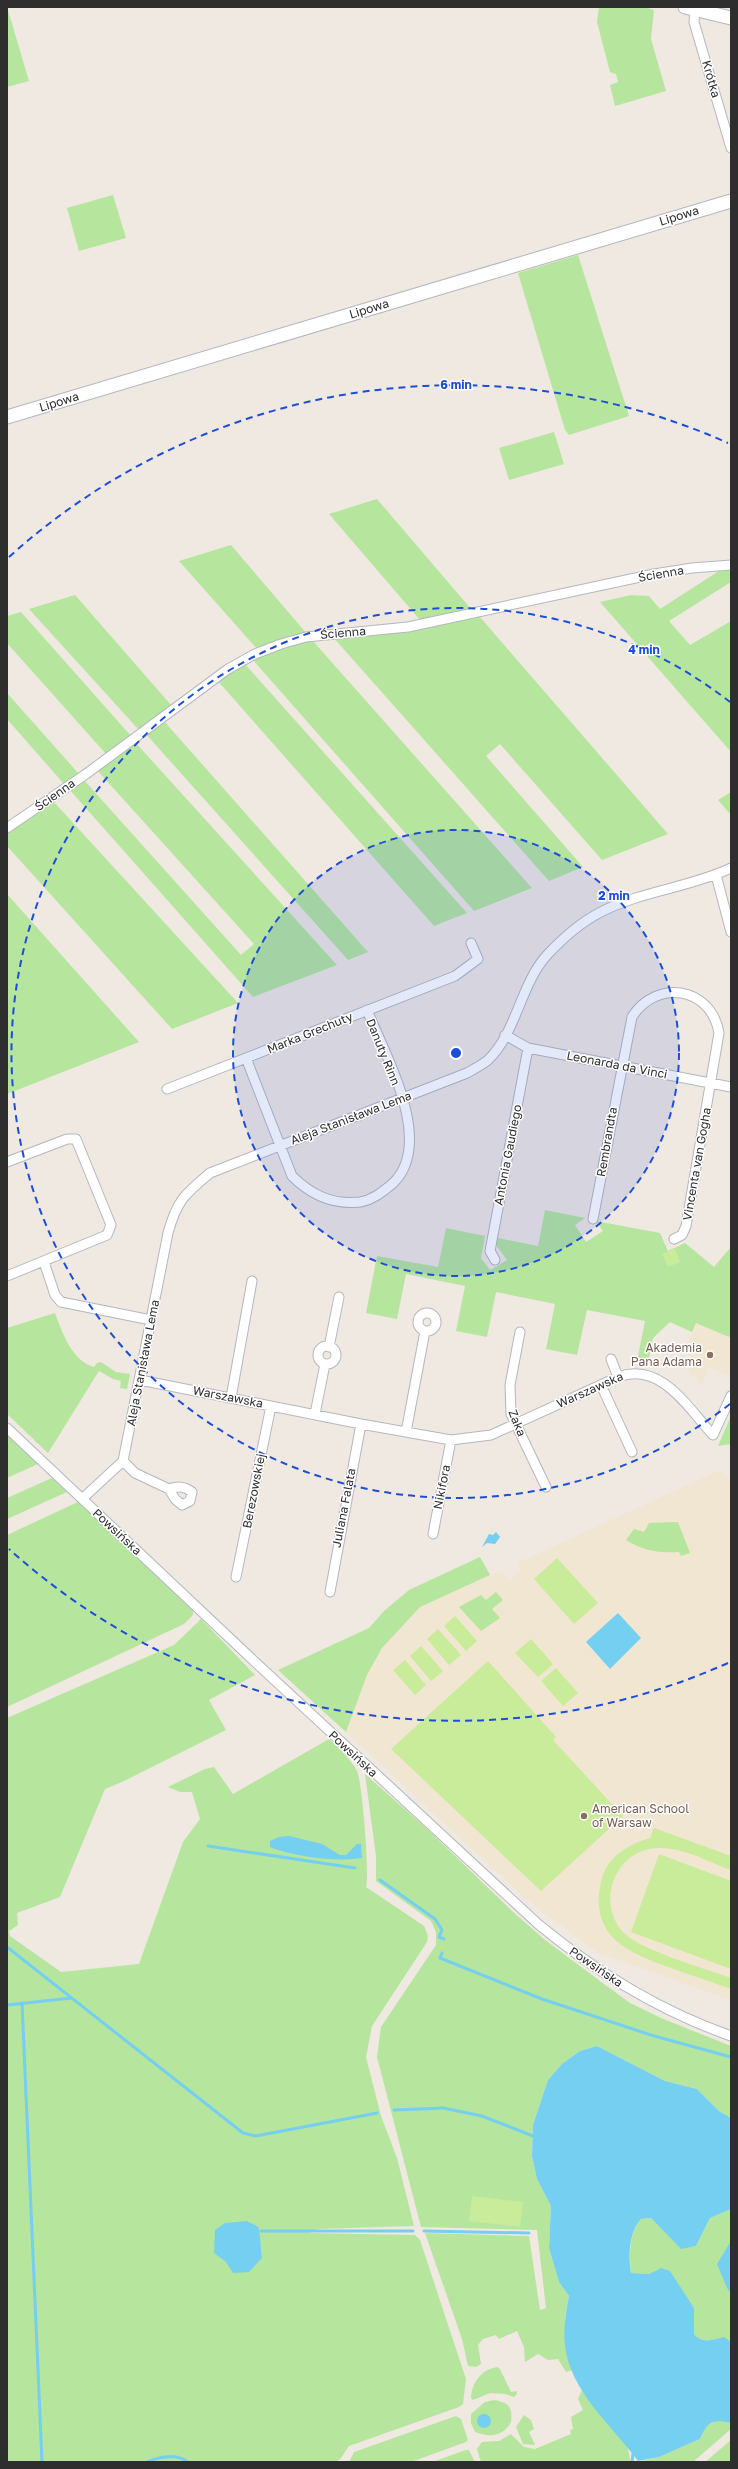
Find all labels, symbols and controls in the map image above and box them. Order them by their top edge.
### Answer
street label: Krótka [699,58,724,99]
street label: Lipowa [657,202,701,229]
street label: Lipowa [347,295,391,322]
text: 6 min [440,377,472,392]
street label: Lipowa [37,388,81,415]
street label: Ścienna [637,562,685,585]
street label: Ścienna [319,623,366,642]
text: 4 min [628,642,660,657]
street label: Ścienna [32,775,78,814]
text: 2 min [598,888,630,903]
street label: Marka Grechuty [265,1008,355,1057]
street label: Danuty Rinn [363,1016,404,1087]
centre of rings [449,1046,463,1060]
street label: Leonarda da Vinci [565,1047,669,1082]
street label: Aleja Stanisława Lema [288,1087,414,1148]
street label: Antonia Gaudiego [490,1103,525,1207]
street label: Rembrandta [593,1106,620,1178]
street label: Vincenta van Gogha [679,1106,714,1222]
street label: Aleja Stanisława Lema [123,1298,162,1427]
place label: Akademia Pana Adama [631,1340,702,1369]
marker: Akademia Pana Adama [705,1350,715,1360]
street label: Warszawska [554,1368,625,1411]
street label: Warszawska [192,1382,264,1411]
street label: Zaka [505,1407,530,1438]
street label: Berezowskiej [239,1452,268,1530]
street label: Nikifora [430,1463,453,1510]
street label: Juliana Falata [328,1467,359,1549]
street label: Powsińska [90,1505,145,1558]
street label: Powsińska [326,1727,381,1780]
place label: American School of Warsaw [592,1801,689,1830]
marker: American School of Warsaw [579,1811,589,1821]
street label: Powsińska [567,1943,626,1990]

